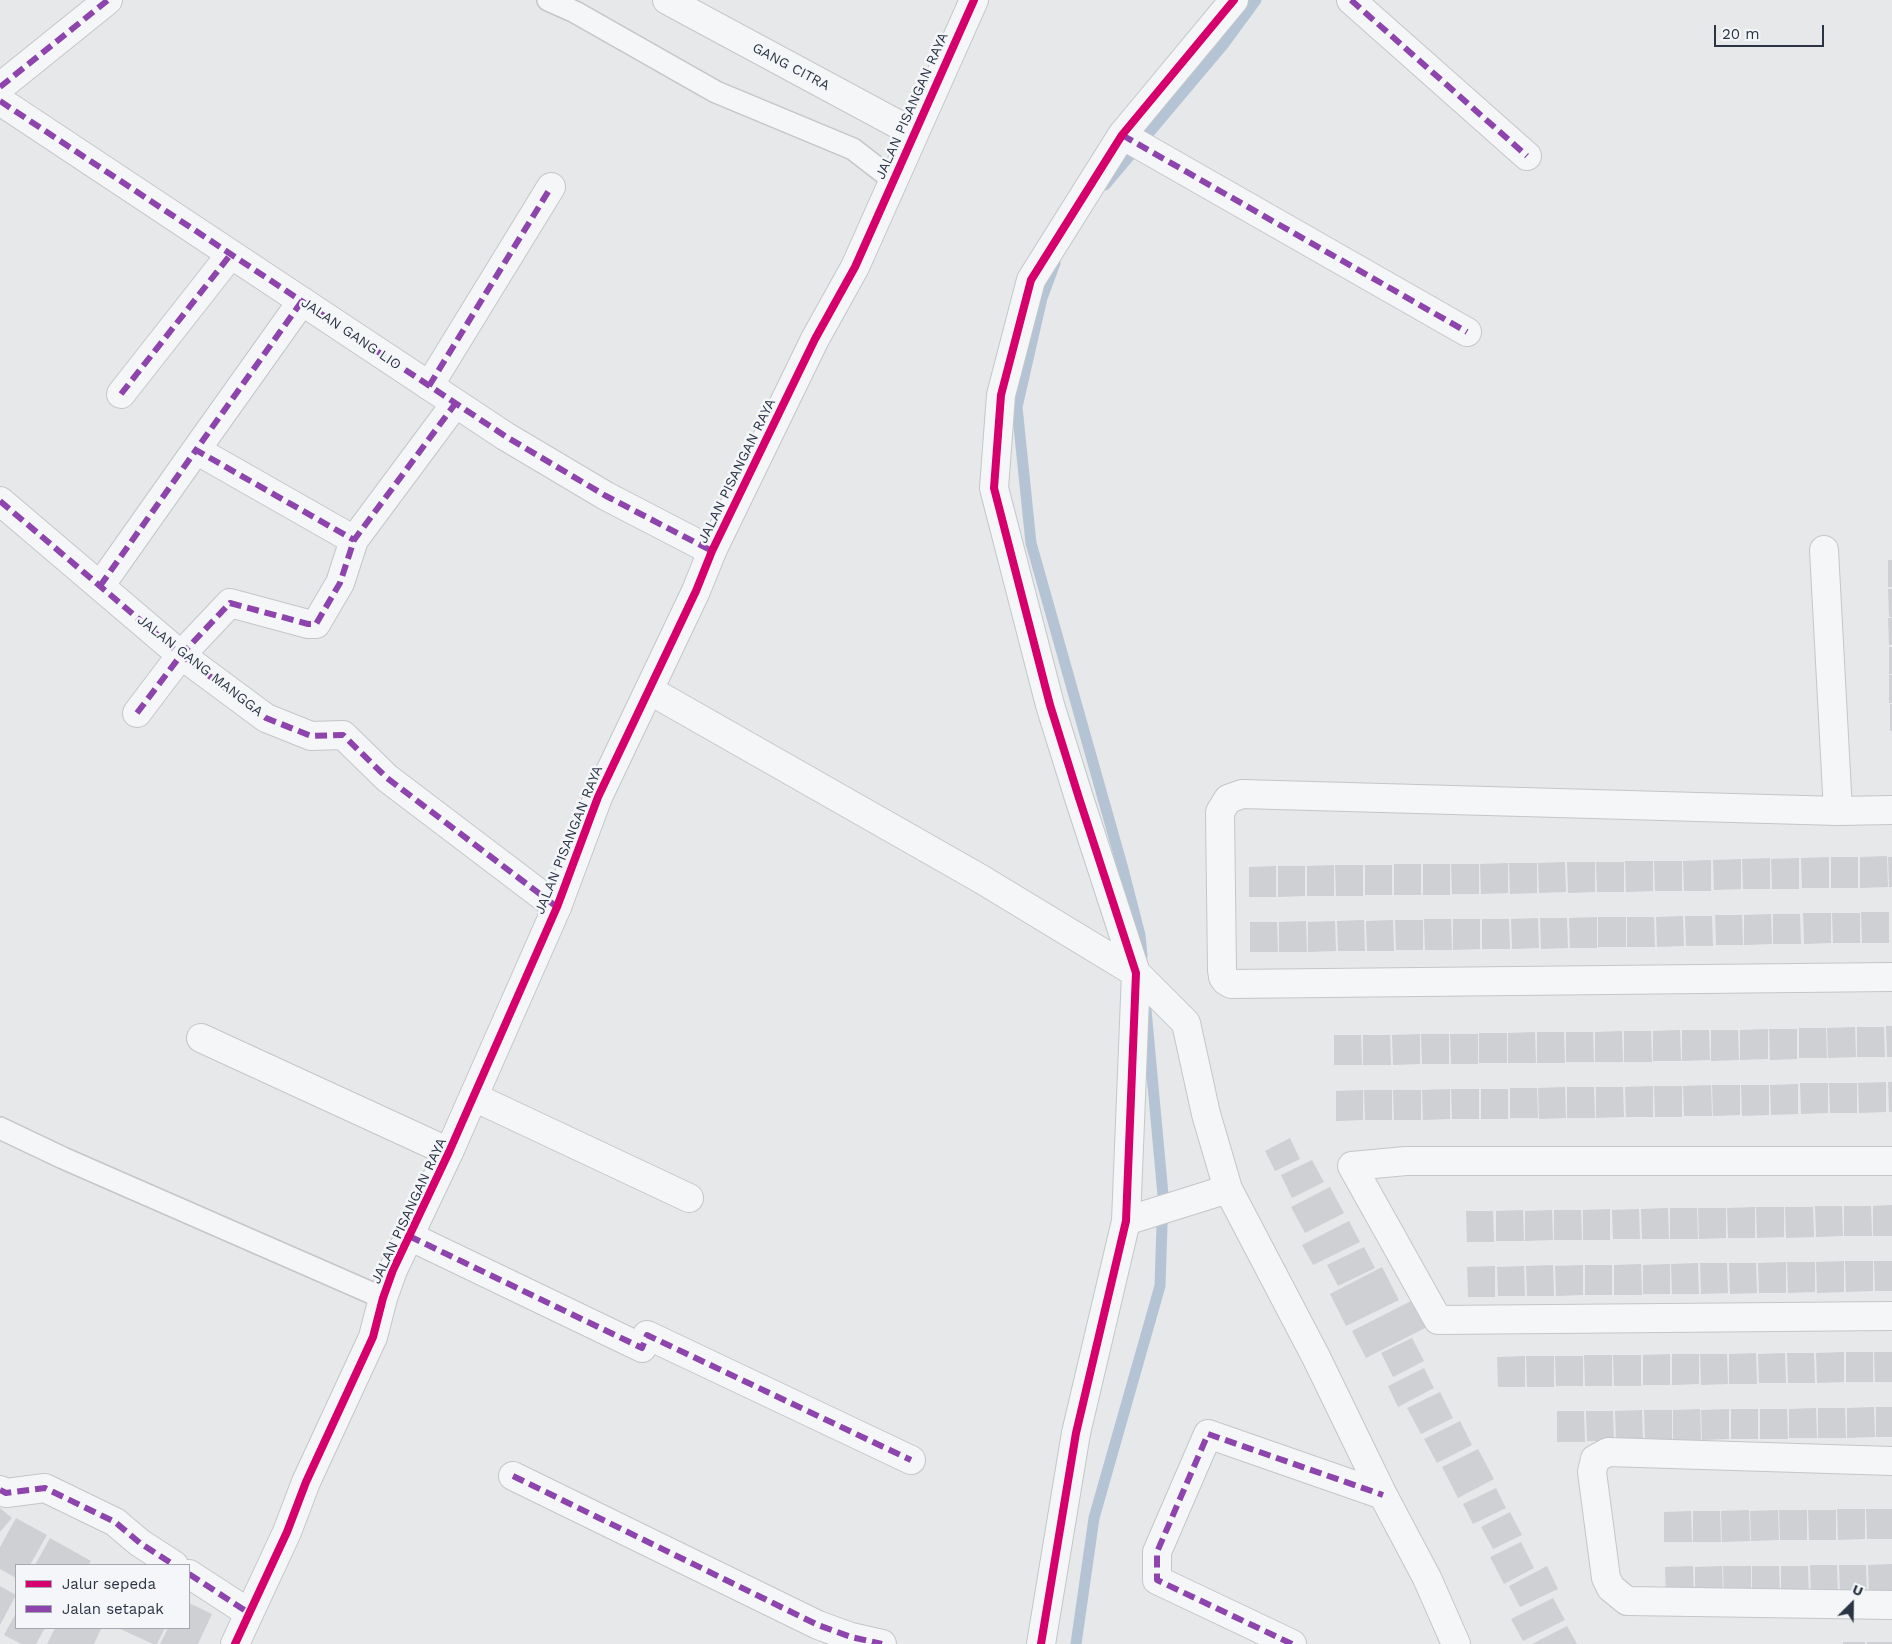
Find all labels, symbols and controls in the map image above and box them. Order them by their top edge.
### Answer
scale bar [1717,15,1827,47]
text: 20 m [1722,25,1760,43]
street label: JALAN PISANGAN RAYA [872,30,952,182]
street label: GANG CITRA [749,40,833,94]
street label: JALAN GANG LIO [298,294,404,374]
street label: JALAN PISANGAN RAYA [695,396,779,546]
street label: JALAN GANG MANGGA [134,612,266,720]
street label: JALAN PISANGAN RAYA [531,763,607,917]
street label: JALAN PISANGAN RAYA [368,1135,450,1287]
legend [15,1564,190,1629]
text: Jalur sepeda [62,1575,156,1593]
north arrow [1827,1579,1877,1629]
text: U [1850,1581,1866,1599]
text: Jalan setapak [62,1600,164,1618]

